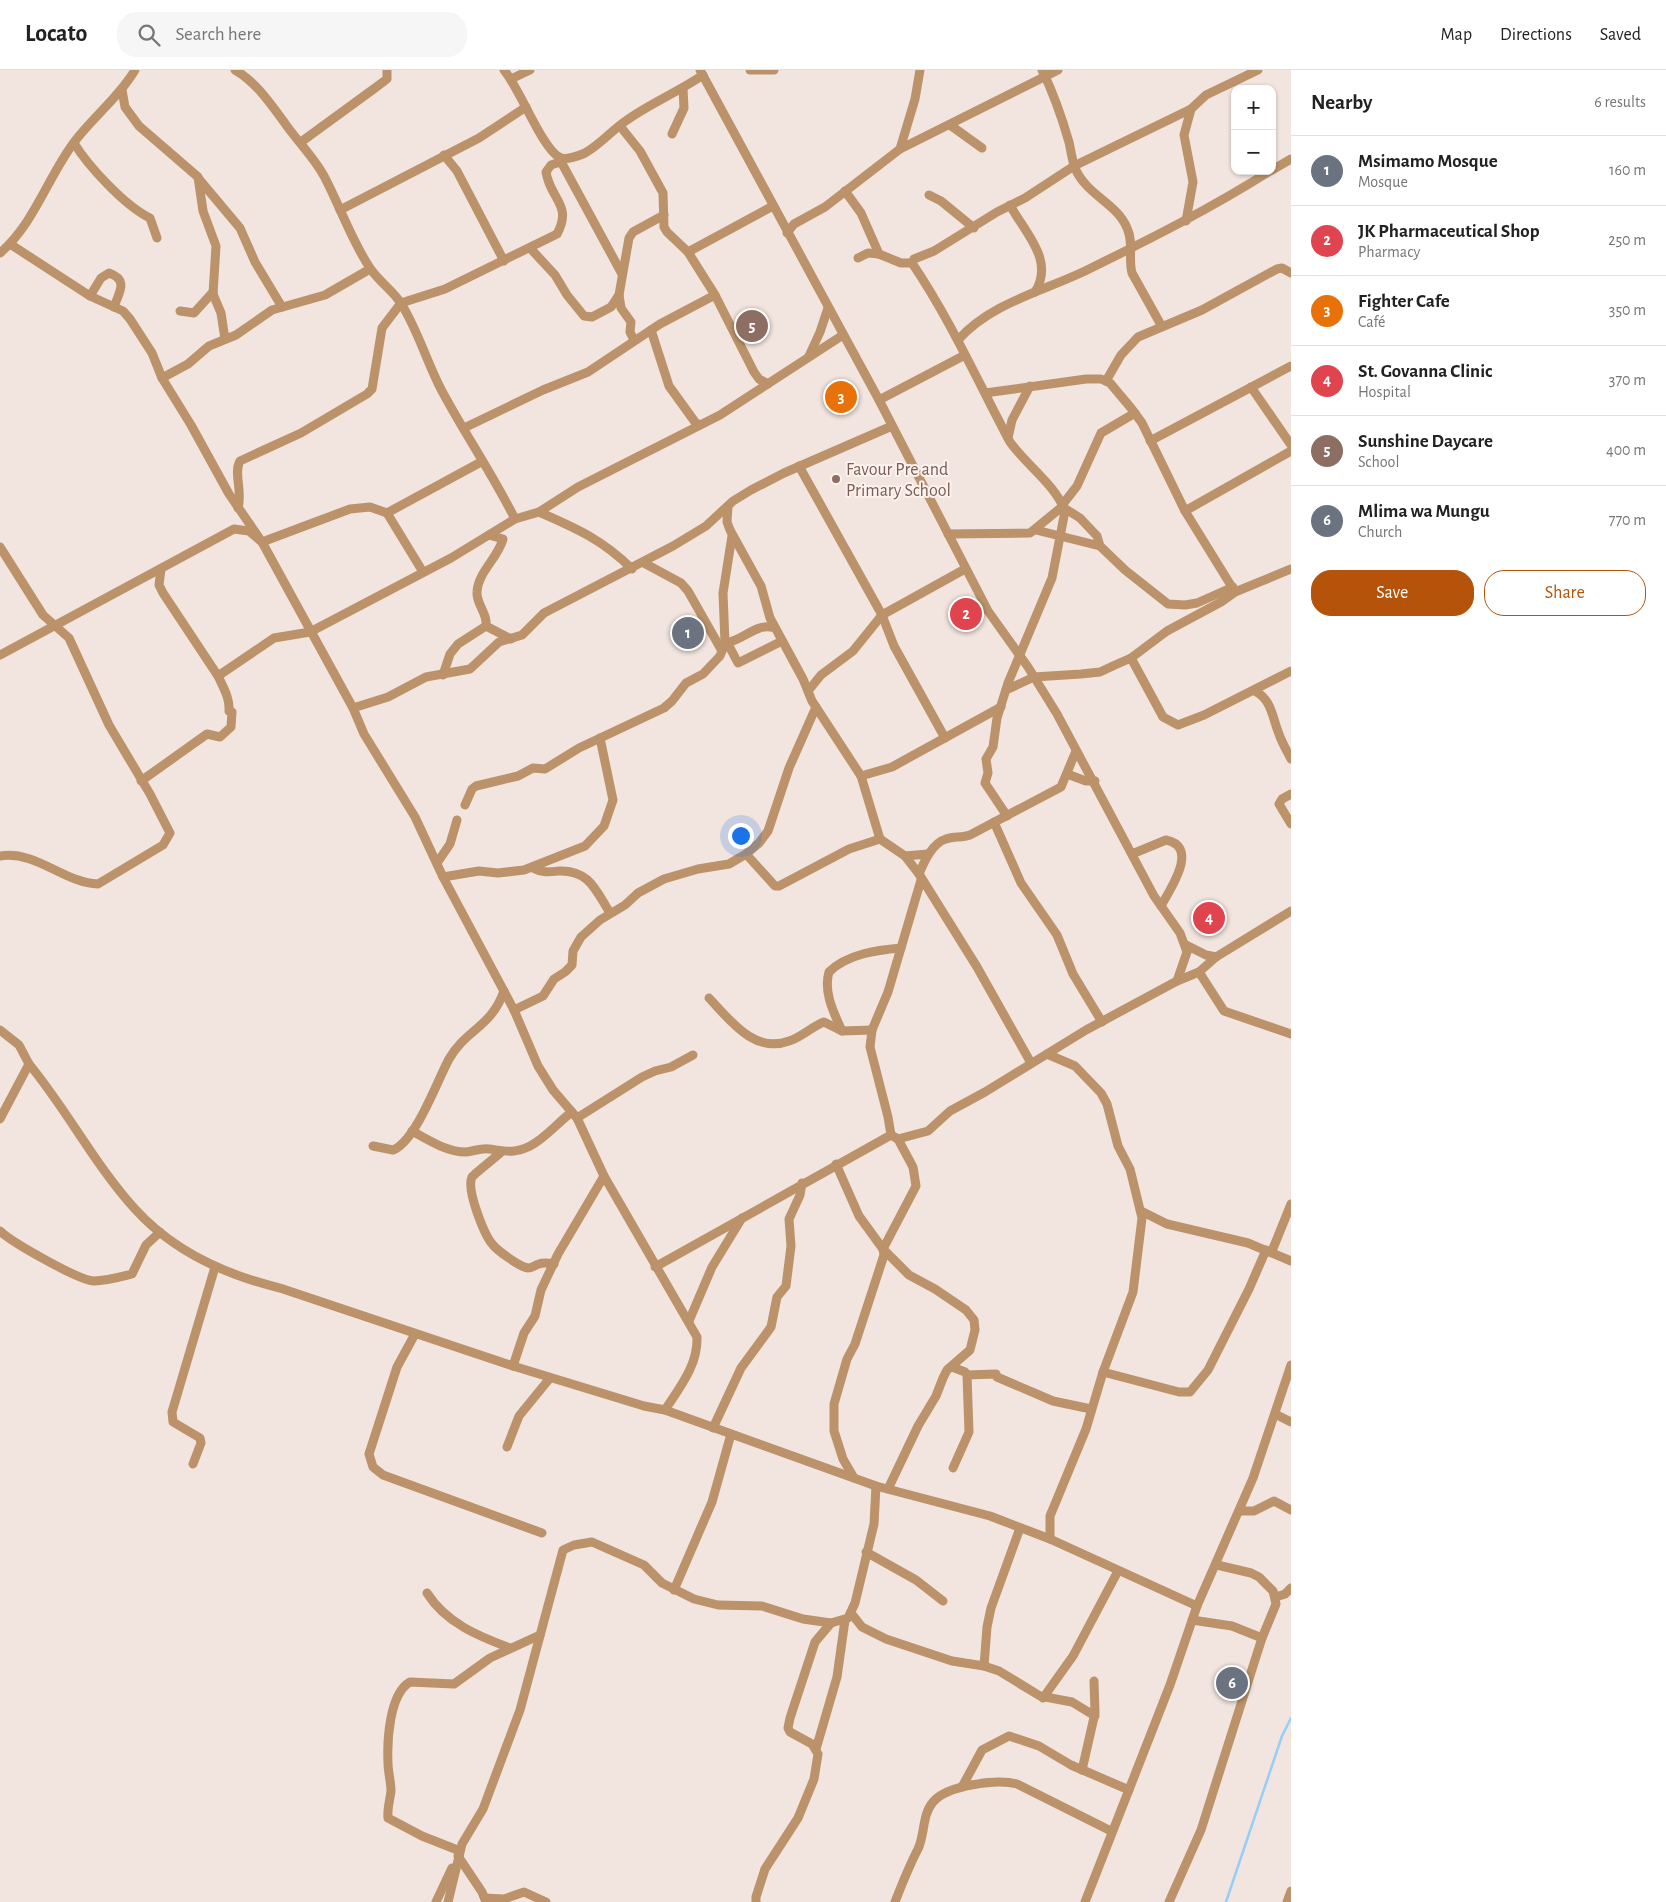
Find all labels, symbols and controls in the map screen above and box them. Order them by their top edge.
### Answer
search box [117,12,467,57]
icon: search [135,21,163,49]
text: Locato [25,22,87,46]
text: Search here [175,25,261,44]
text: Map [1441,26,1472,44]
text: Directions [1500,26,1572,44]
text: Saved [1600,26,1641,44]
map controls [1231,85,1276,175]
button: + [1231,85,1276,130]
text: Nearby [1311,92,1372,113]
text: 6 results [1594,94,1646,110]
button: − [1231,130,1276,175]
text: Msimamo Mosque [1358,152,1498,171]
text: 1 [1324,162,1330,178]
text: 160 m [1609,162,1646,178]
text: Mosque [1358,174,1408,190]
text: JK Pharmaceutical Shop [1358,222,1540,241]
text: 2 [1323,232,1331,248]
text: 250 m [1608,232,1646,248]
text: Pharmacy [1358,244,1420,260]
text: Fighter Cafe [1358,292,1450,311]
text: 3 [1324,302,1330,318]
text: 350 m [1609,302,1646,318]
pin: 5 [736,307,768,345]
text: Café [1358,314,1386,330]
text: St. Govanna Clinic [1358,362,1492,381]
text: 4 [1323,372,1331,388]
text: 370 m [1609,372,1646,388]
pin: 3 [825,378,857,416]
text: Hospital [1358,384,1411,400]
text: Sunshine Daycare [1358,432,1493,451]
text: 5 [1324,442,1330,458]
text: 400 m [1606,442,1646,458]
text: School [1358,454,1399,470]
place label: Favour Pre and Primary School [846,461,951,500]
marker: Favour Pre and Primary School [830,473,842,485]
text: Mlima wa Mungu [1358,502,1490,521]
text: 6 [1323,512,1331,528]
text: 770 m [1609,512,1646,528]
text: Church [1358,524,1402,540]
button: Save [1311,570,1474,616]
button: Share [1484,570,1646,616]
pin: 2 [950,595,982,633]
pin: 1 [672,614,704,652]
your location [728,823,754,849]
pin: 4 [1193,899,1225,937]
pin: 6 [1216,1664,1248,1702]

